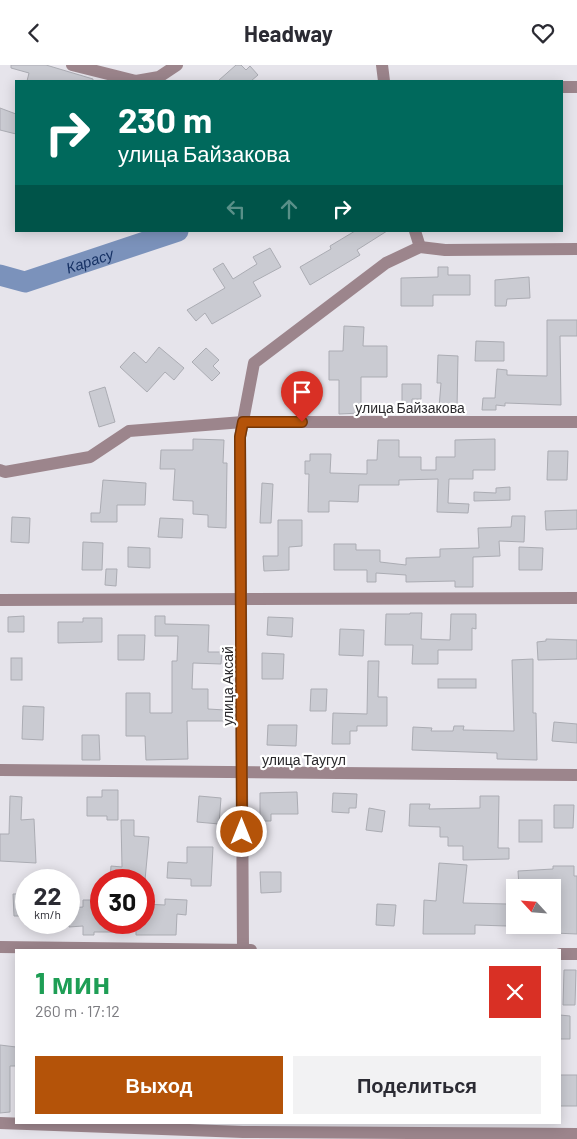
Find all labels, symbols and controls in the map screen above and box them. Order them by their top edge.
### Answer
icon: back [20,19,48,47]
icon: heart [529,19,557,47]
text: Headway [244,20,333,46]
text: 230 m [118,98,212,140]
icon: right [35,100,100,165]
text: улица Байзакова [118,140,290,166]
icon: left [222,195,250,223]
icon: ahead [275,195,303,223]
icon: right [328,195,356,223]
water label: Карасу [64,244,117,277]
pin [281,371,323,422]
icon: arrive [288,378,316,406]
street label: улица Байзакова [355,399,465,416]
street label: улица Аксай [219,646,236,726]
street label: улица Таугул [262,751,346,768]
position arrow [215,805,267,857]
speed limit sign: 30 [90,869,155,934]
north arrow [506,879,561,934]
map controls [506,879,561,934]
text: 22 [33,880,62,910]
text: km/h [34,907,61,921]
text: 1 мин [35,964,110,1000]
button: close [489,966,541,1018]
text: 260 m · 17:12 [35,1001,120,1020]
button: Выход [35,1056,283,1114]
button: Поделиться [293,1056,541,1114]

